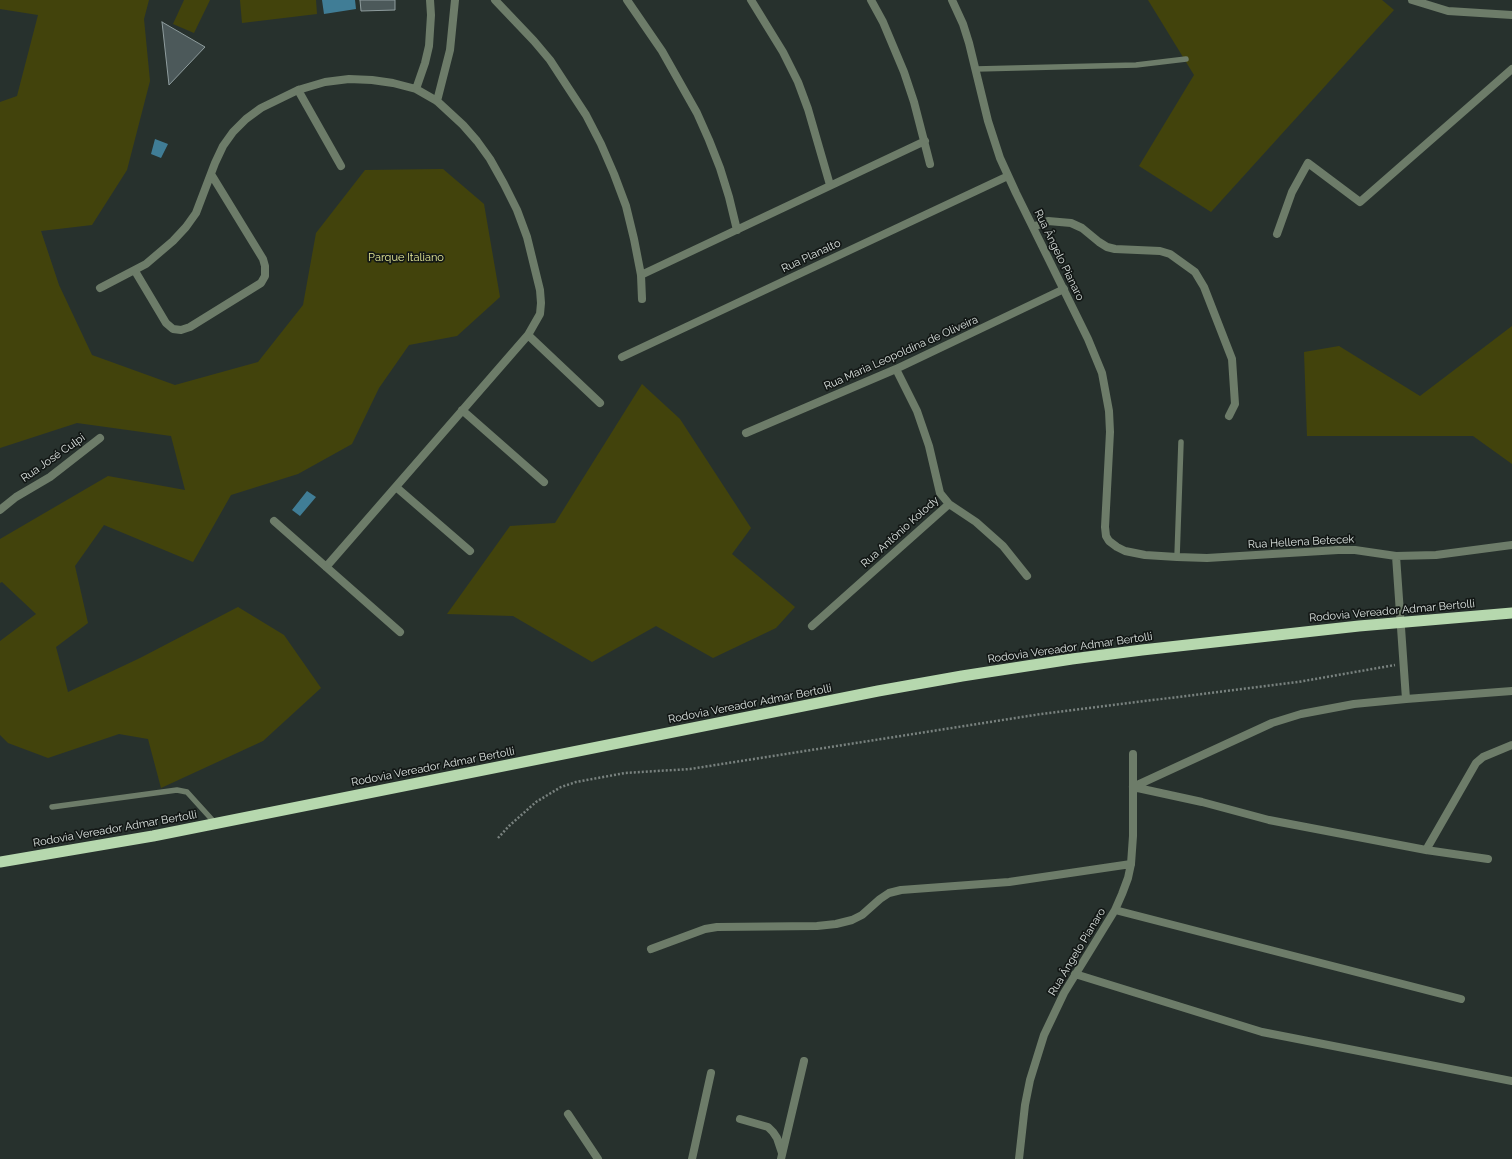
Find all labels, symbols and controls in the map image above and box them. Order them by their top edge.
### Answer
street label: Rua Ângelo Pianaro [1031,207,1087,303]
street label: Rua Planalto [779,237,843,275]
park label: Parque Italiano [368,251,444,265]
street label: Rua Maria Leopoldina de Oliveira [822,313,980,393]
street label: Rua José Culpi [18,431,88,485]
street label: Rua Antônio Kolody [858,494,942,570]
street label: Rua Hellena Betecek [1247,533,1355,551]
street label: Rodovia Vereador Admar Bertolli [1309,597,1475,625]
street label: Rodovia Vereador Admar Bertolli [987,630,1153,666]
street label: Rodovia Vereador Admar Bertolli [667,682,833,726]
street label: Rodovia Vereador Admar Bertolli [350,745,516,789]
street label: Rodovia Vereador Admar Bertolli [32,808,198,850]
street label: Rua Ângelo Pianaro [1046,906,1108,998]

